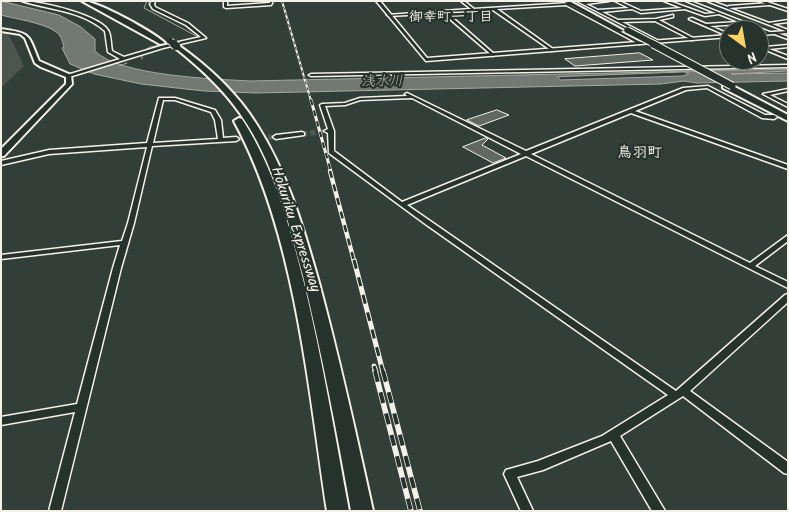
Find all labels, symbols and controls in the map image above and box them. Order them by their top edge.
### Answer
district label: 御幸町一丁目 [409,11,493,27]
north arrow [719,20,769,70]
text: N [742,45,761,69]
water label: 浅水川 [361,74,403,92]
district label: 鳥羽町 [618,145,662,163]
street label: Hokuriku Expressway [265,165,323,295]

